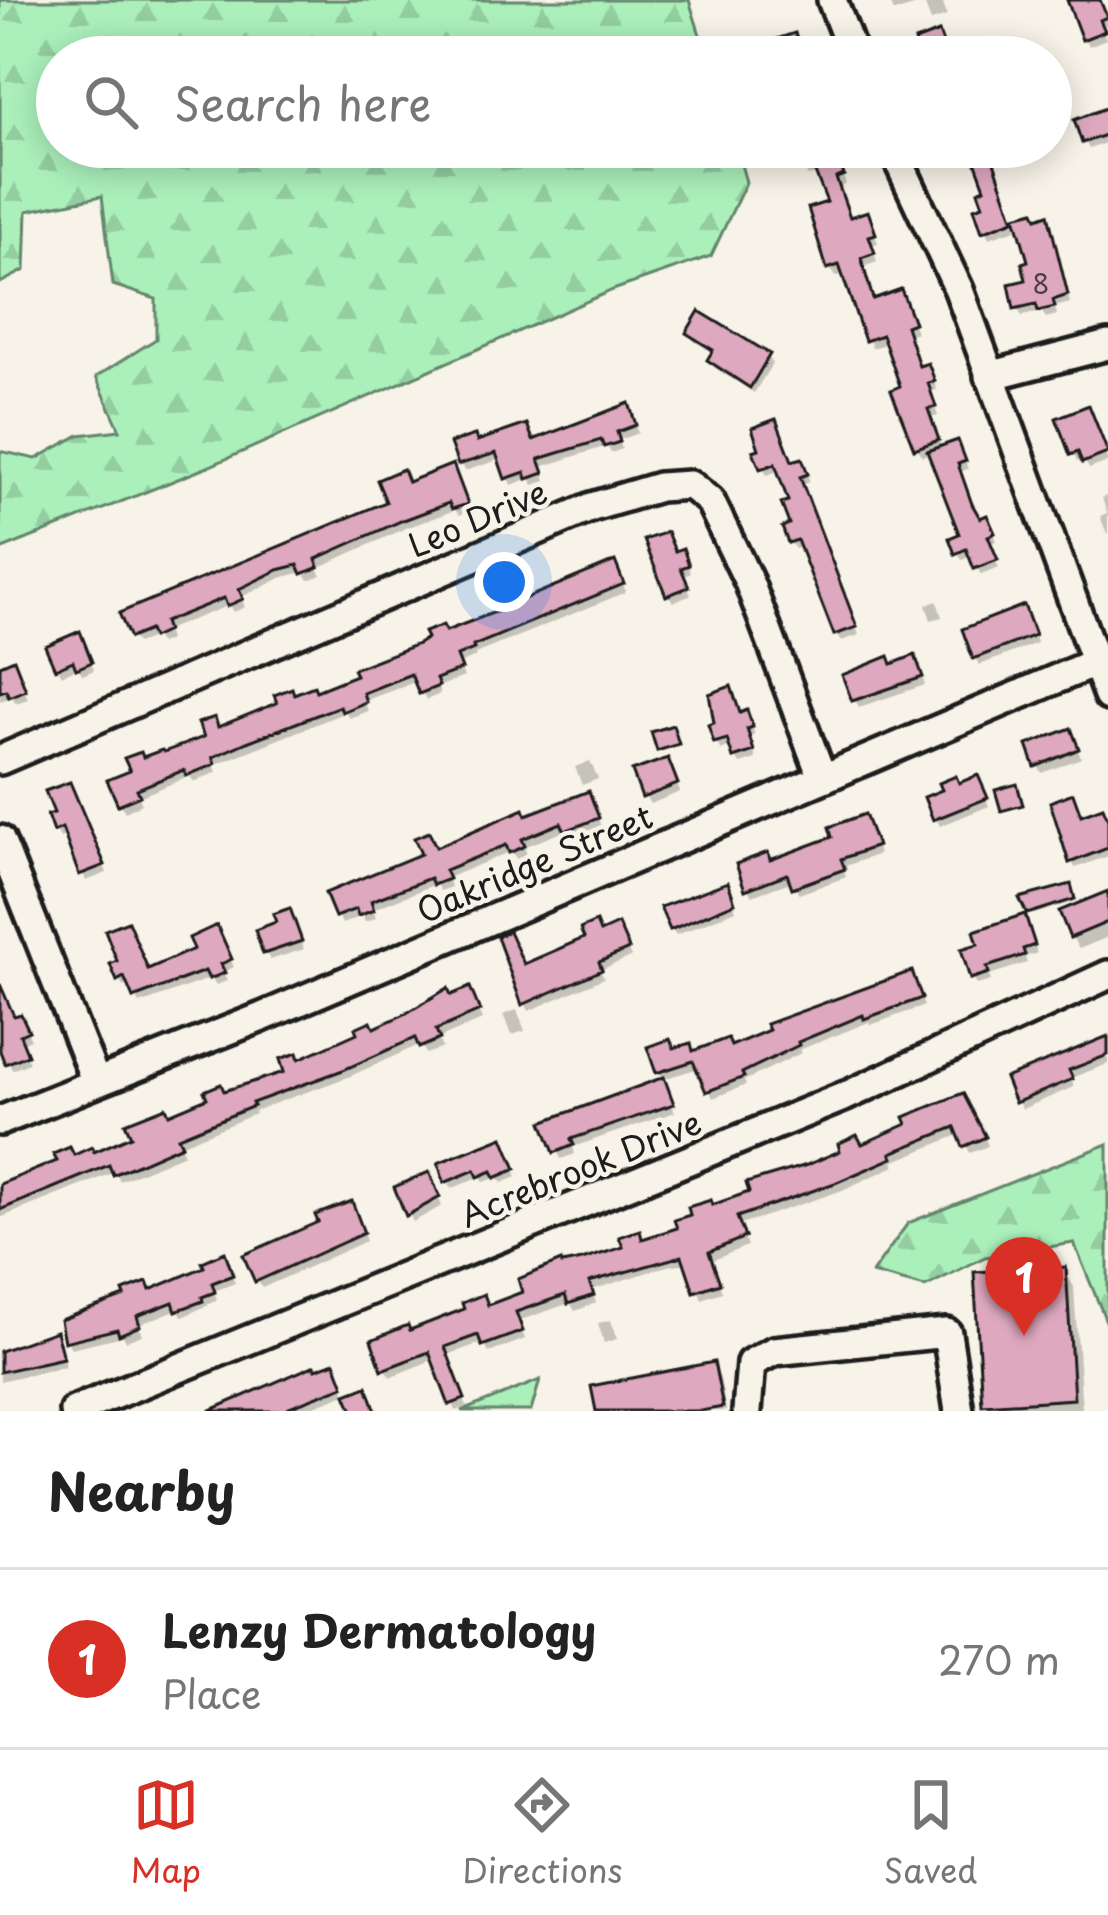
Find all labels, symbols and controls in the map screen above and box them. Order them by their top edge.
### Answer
search box [36,36,1072,168]
text: Search here [174,68,431,136]
icon: search [78,69,144,135]
house number: 8 [1033,262,1049,303]
street label: Leo Drive [400,465,554,569]
your location [474,552,534,612]
street label: Oakridge Street [408,790,660,934]
street label: Acrebrook Drive [452,1096,708,1238]
pin: 1 [985,1237,1063,1336]
text: Nearby [48,1451,235,1528]
text: Lenzy Dermatology [162,1595,596,1663]
text: 1 [78,1629,96,1688]
text: 270 m [938,1629,1060,1688]
text: Place [162,1663,262,1722]
tab: Map [131,1772,201,1894]
tab: Directions [462,1772,623,1894]
tab: Saved [884,1772,977,1894]

